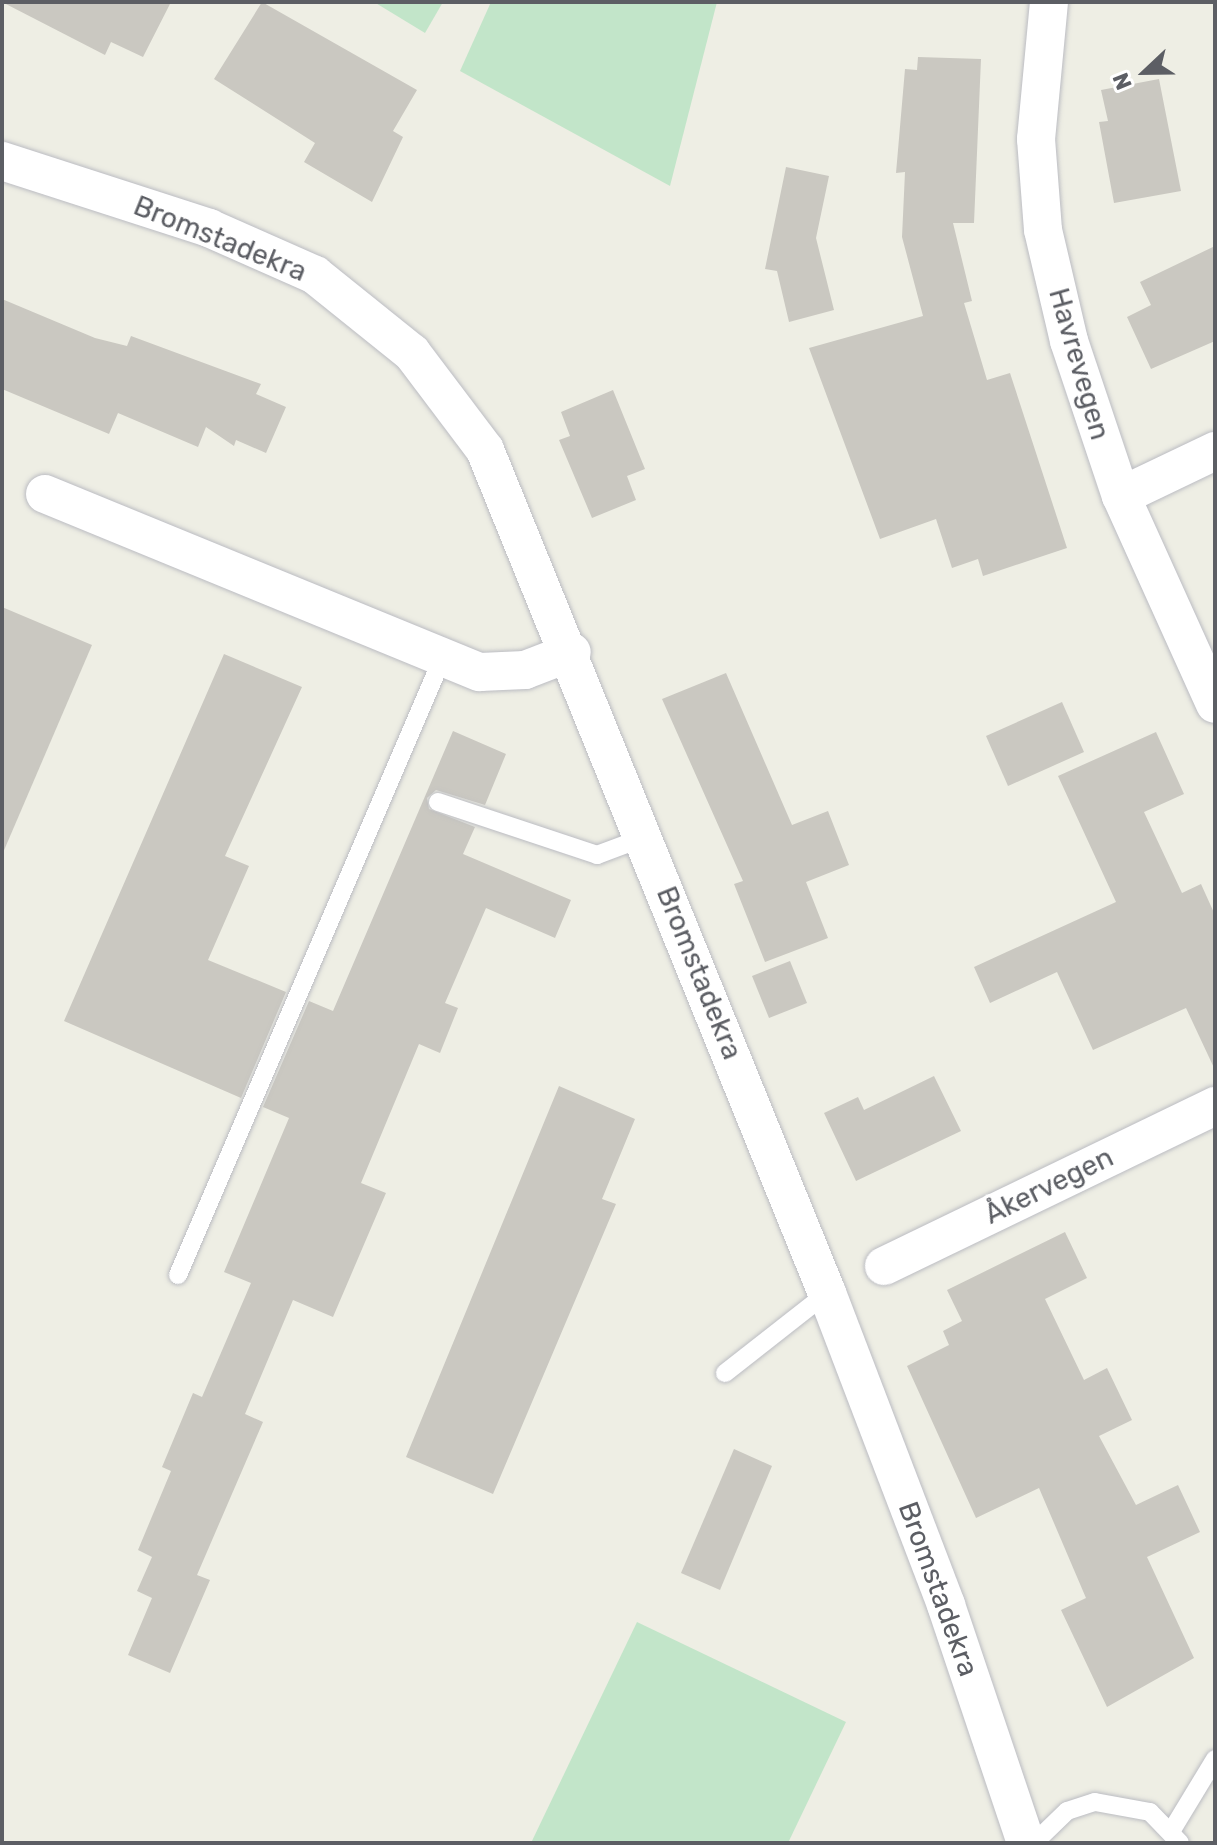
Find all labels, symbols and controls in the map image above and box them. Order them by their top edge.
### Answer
north arrow [1105,32,1185,112]
text: N [1107,69,1138,94]
street label: Bromstadekra [129,189,311,289]
street label: Havrevegen [1041,284,1117,444]
street label: Bromstadekra [649,882,749,1064]
street label: Åkervegen [979,1140,1119,1232]
street label: Bromstadekra [891,1497,985,1681]

